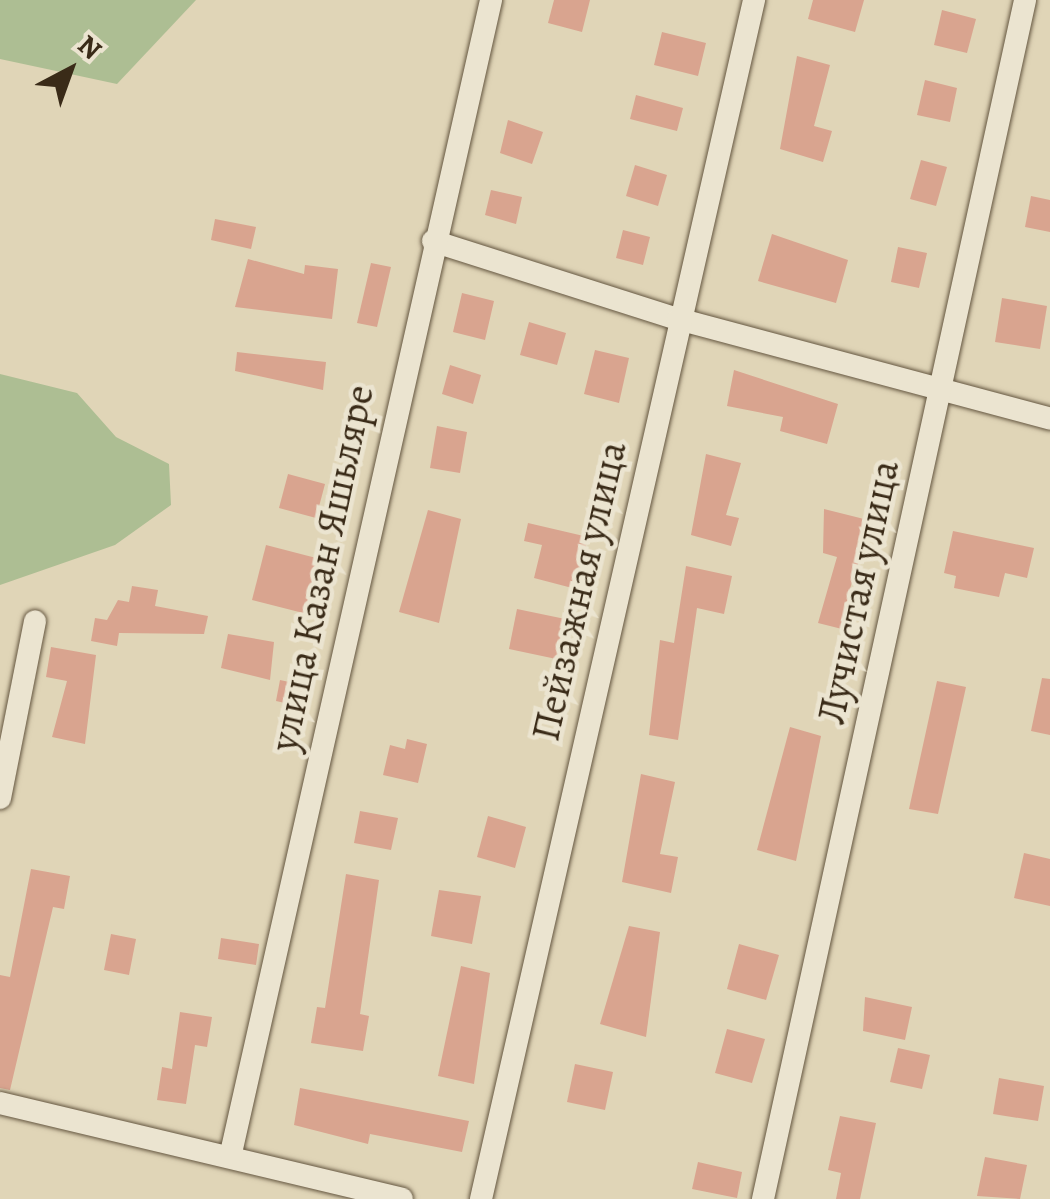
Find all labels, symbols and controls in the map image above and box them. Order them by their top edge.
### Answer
north arrow [20,20,120,120]
text: N [70,26,110,68]
street label: улица Казан Яшьляре [260,380,384,756]
street label: Пейзажная улица [521,437,637,745]
street label: Лучистая улица [807,456,909,728]

